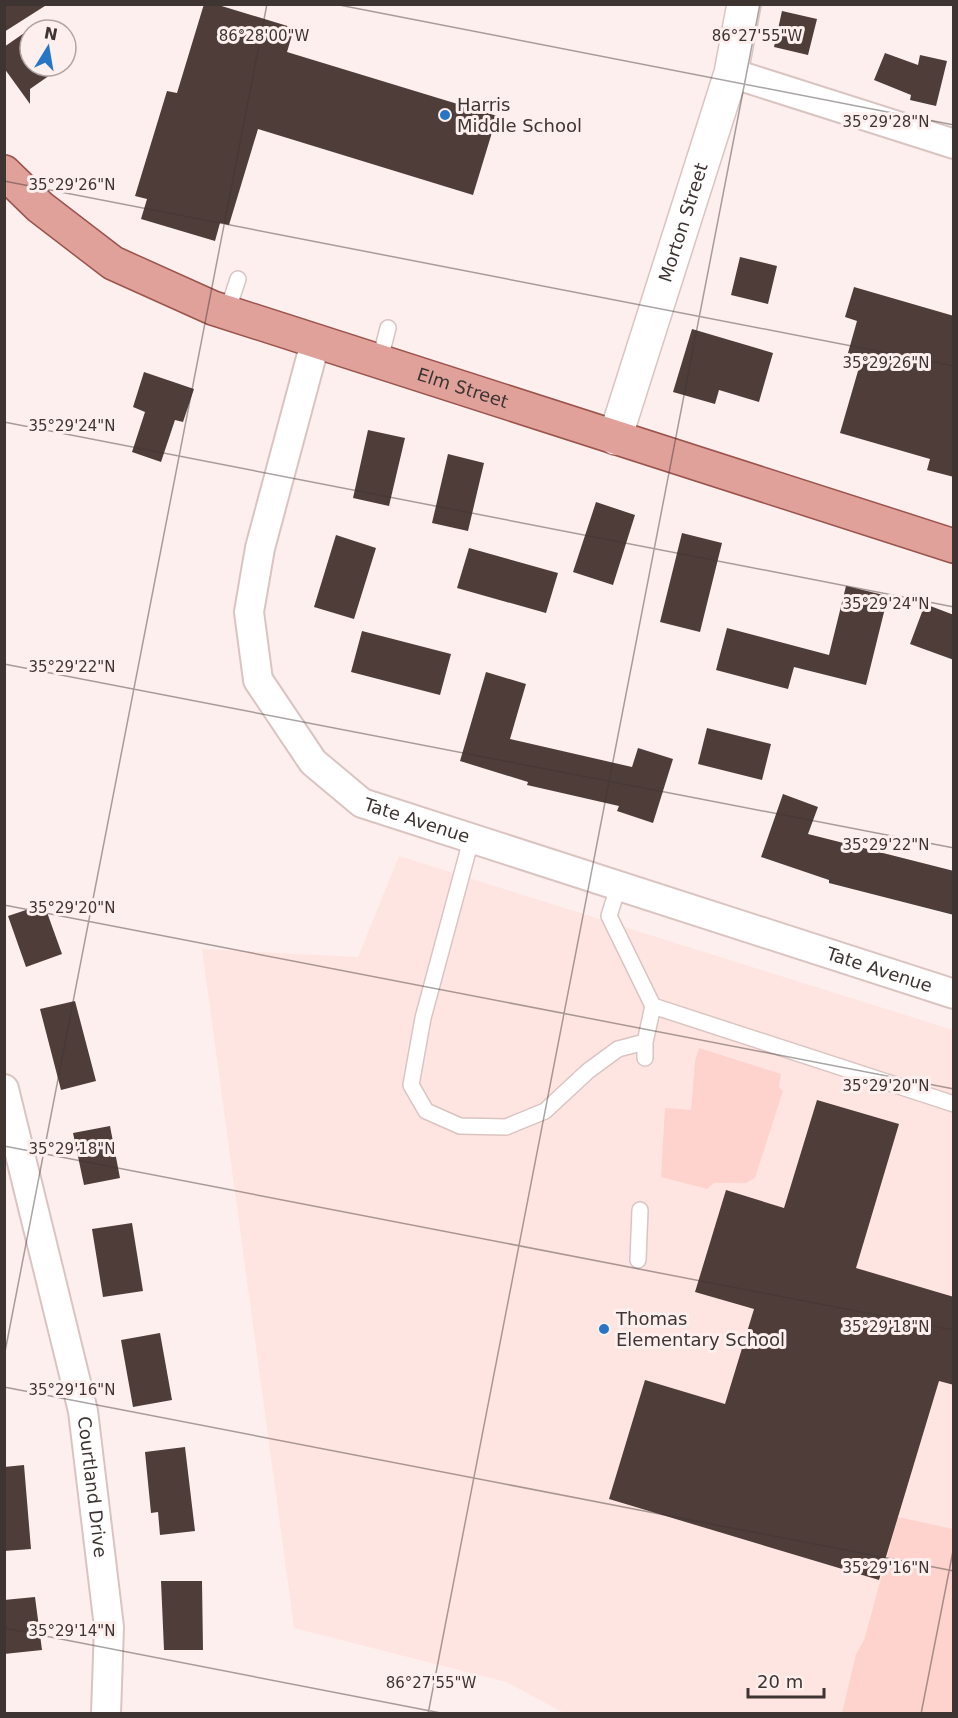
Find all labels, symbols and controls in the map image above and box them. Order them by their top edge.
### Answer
north arrow [18,18,78,78]
text: N [42,23,59,44]
text: 86°28'00"W [219,27,309,45]
text: 86°27'55"W [712,27,802,45]
place label: Harris Middle School [457,94,582,136]
marker: Harris Middle School [438,108,452,122]
text: 35°29'28"N [842,113,930,131]
street label: Morton Street [654,160,712,285]
text: 35°29'26"N [28,176,116,194]
text: 35°29'26"N [842,354,930,372]
street label: Elm Street [415,363,511,412]
text: 35°29'24"N [28,417,116,435]
text: 35°29'24"N [842,595,930,613]
text: 35°29'22"N [28,658,116,676]
street label: Tate Avenue [361,793,472,847]
text: 35°29'22"N [842,836,930,854]
text: 35°29'20"N [28,899,116,917]
street label: Tate Avenue [823,942,935,996]
text: 35°29'20"N [842,1077,930,1095]
text: 35°29'18"N [28,1140,116,1158]
place label: Thomas Elementary School [615,1308,785,1350]
text: 35°29'18"N [842,1318,930,1336]
marker: Thomas Elementary School [597,1322,611,1336]
text: 35°29'16"N [28,1381,116,1399]
street label: Courtland Drive [74,1415,112,1559]
text: 35°29'16"N [842,1559,930,1577]
text: 35°29'14"N [28,1622,116,1640]
scale bar [748,1661,824,1699]
text: 20 m [757,1671,803,1692]
text: 86°27'55"W [386,1674,476,1692]

